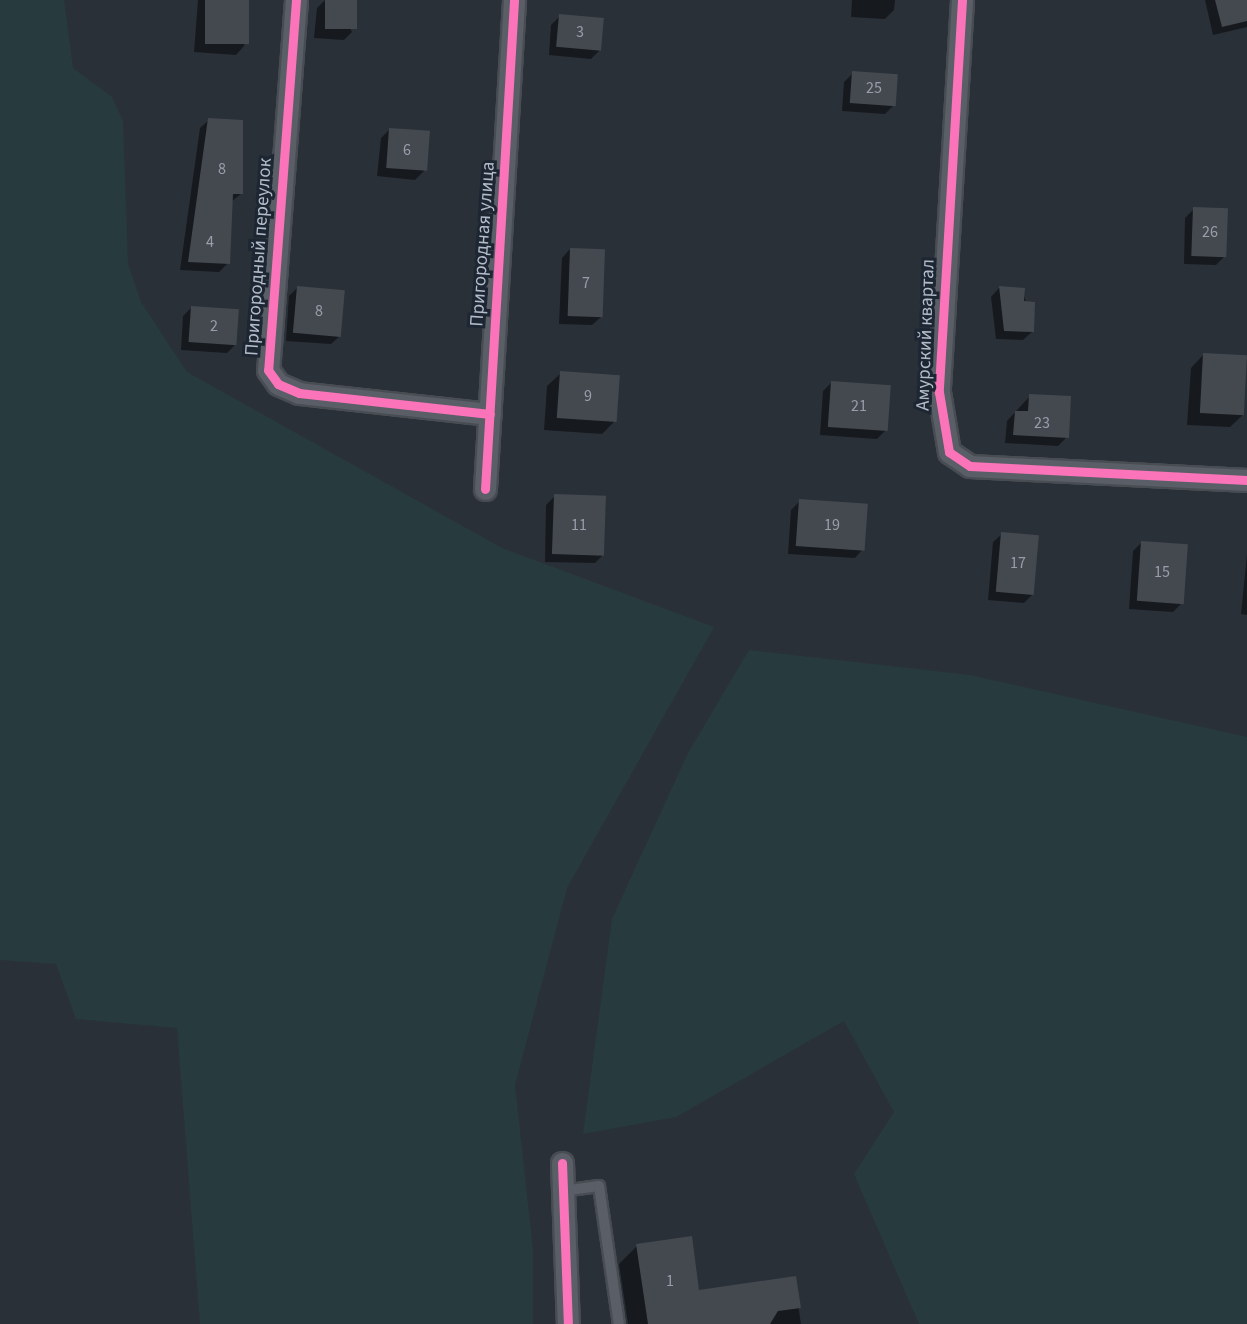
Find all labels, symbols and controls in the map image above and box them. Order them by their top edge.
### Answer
house number: 3 [576,22,584,42]
house number: 25 [866,78,882,98]
house number: 6 [403,140,411,160]
street label: Пригородный переулок [241,157,277,357]
house number: 8 [218,159,226,179]
street label: Пригородная улица [466,161,500,327]
house number: 26 [1202,222,1218,242]
house number: 4 [206,232,214,252]
street label: Амурский квартал [912,259,940,411]
house number: 7 [582,273,590,293]
house number: 8 [315,301,323,321]
house number: 2 [210,316,218,336]
house number: 9 [584,386,592,406]
house number: 21 [851,396,867,416]
house number: 23 [1034,413,1050,433]
house number: 11 [571,515,587,535]
house number: 19 [824,515,840,535]
house number: 17 [1010,553,1026,573]
house number: 15 [1154,562,1170,582]
house number: 1 [666,1271,674,1291]

